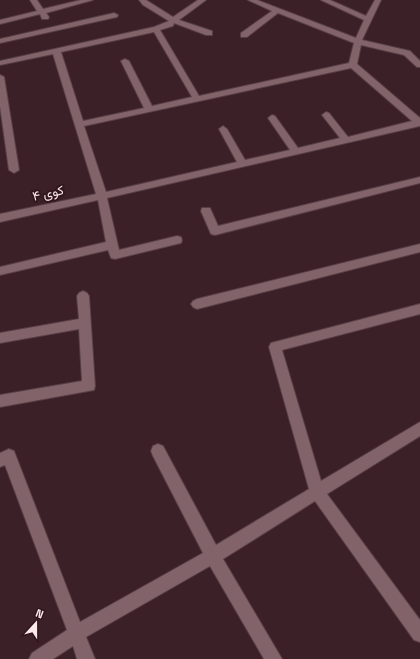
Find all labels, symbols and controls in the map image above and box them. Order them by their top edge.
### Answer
street label: کوی ۴ [31,181,65,205]
north arrow [16,603,56,643]
text: N [34,606,46,622]

